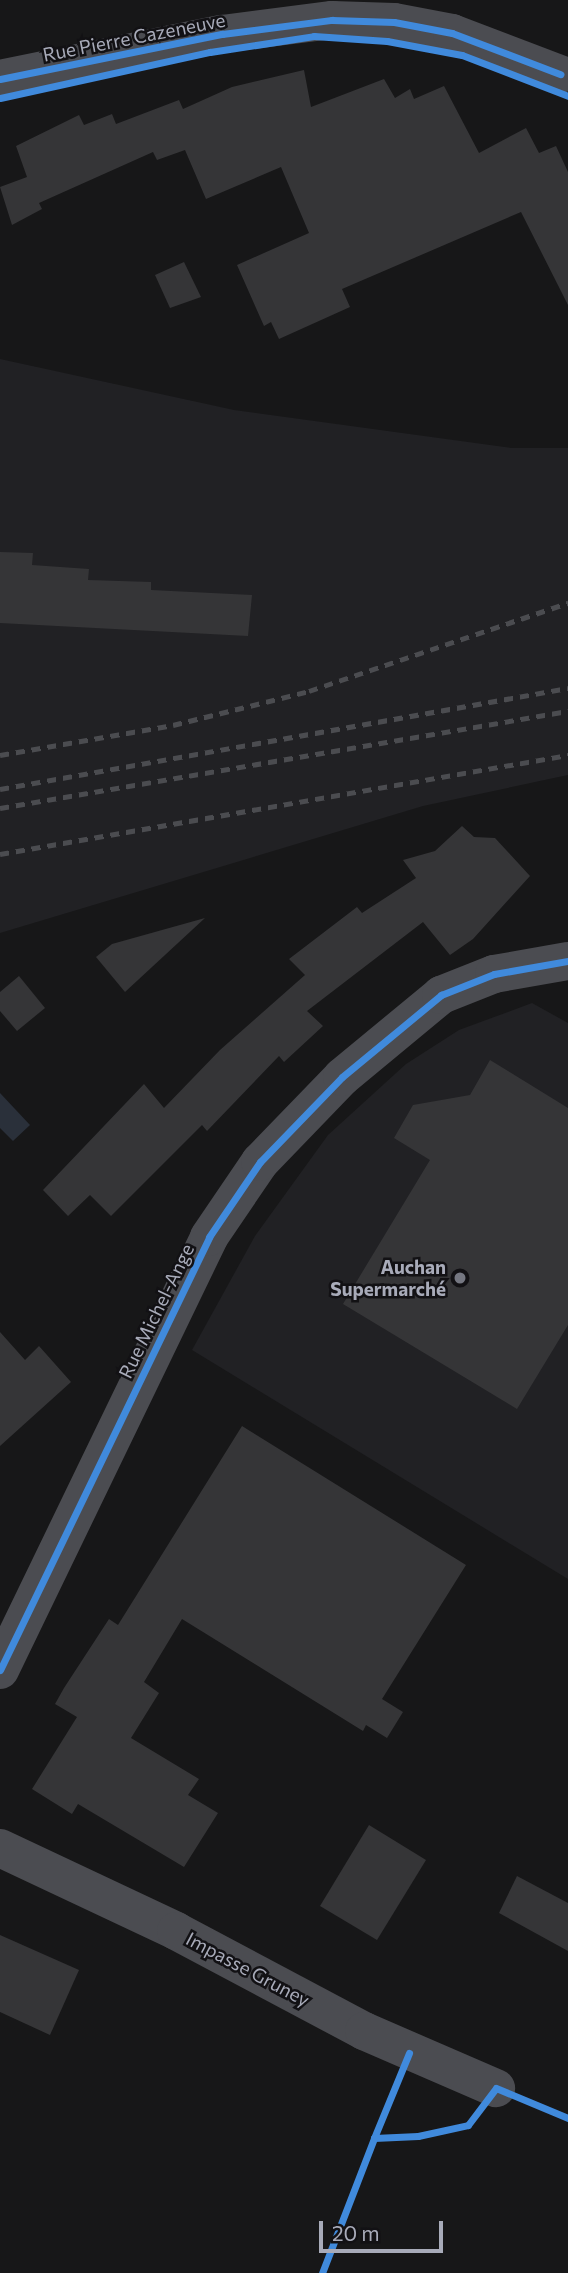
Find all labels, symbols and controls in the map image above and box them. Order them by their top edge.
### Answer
street label: Rue Pierre Cazeneuve [41,8,227,66]
street label: Rue Michel-Ange [114,1240,198,1382]
place label: Auchan Supermarché [330,1256,446,1300]
marker: Auchan Supermarché [452,1270,468,1286]
street label: Impasse Gruney [182,1927,314,2011]
scale bar [323,2206,447,2250]
text: 20 m [332,2220,380,2245]

